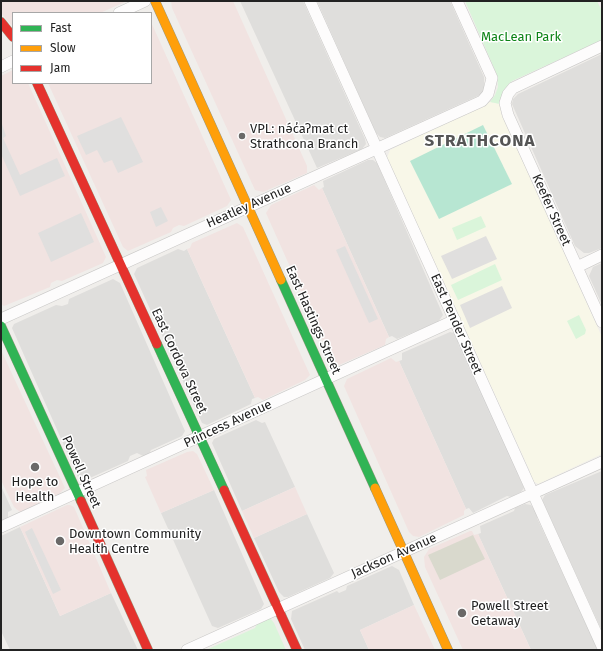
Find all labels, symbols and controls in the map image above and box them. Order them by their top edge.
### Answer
legend [12,12,152,84]
text: Fast [50,21,72,35]
park label: MacLean Park [481,29,561,45]
text: Slow [50,41,76,55]
text: Jam [50,61,70,75]
place label: VPL: nə́c̓aʔmat ct Strathcona Branch [250,121,358,152]
marker: VPL: nə́c̓aʔmat ct Strathcona Branch [237,131,247,141]
district label: STRATHCONA [424,131,536,151]
street label: Keefer Street [528,172,574,248]
street label: Heatley Avenue [204,180,294,232]
street label: East Hastings Street [282,263,344,377]
street label: East Pender Street [427,271,485,377]
street label: East Cordova Street [148,306,210,416]
street label: Princess Avenue [182,397,274,451]
street label: Powell Street [58,433,104,511]
marker: Hope to Health [29,461,41,473]
place label: Hope to Health [12,474,58,505]
place label: Downtown Community Health Centre [69,526,201,557]
street label: Jackson Avenue [349,530,439,582]
marker: Downtown Community Health Centre [54,535,66,547]
place label: Powell Street Getaway [471,598,548,629]
marker: Powell Street Getaway [456,607,468,619]

